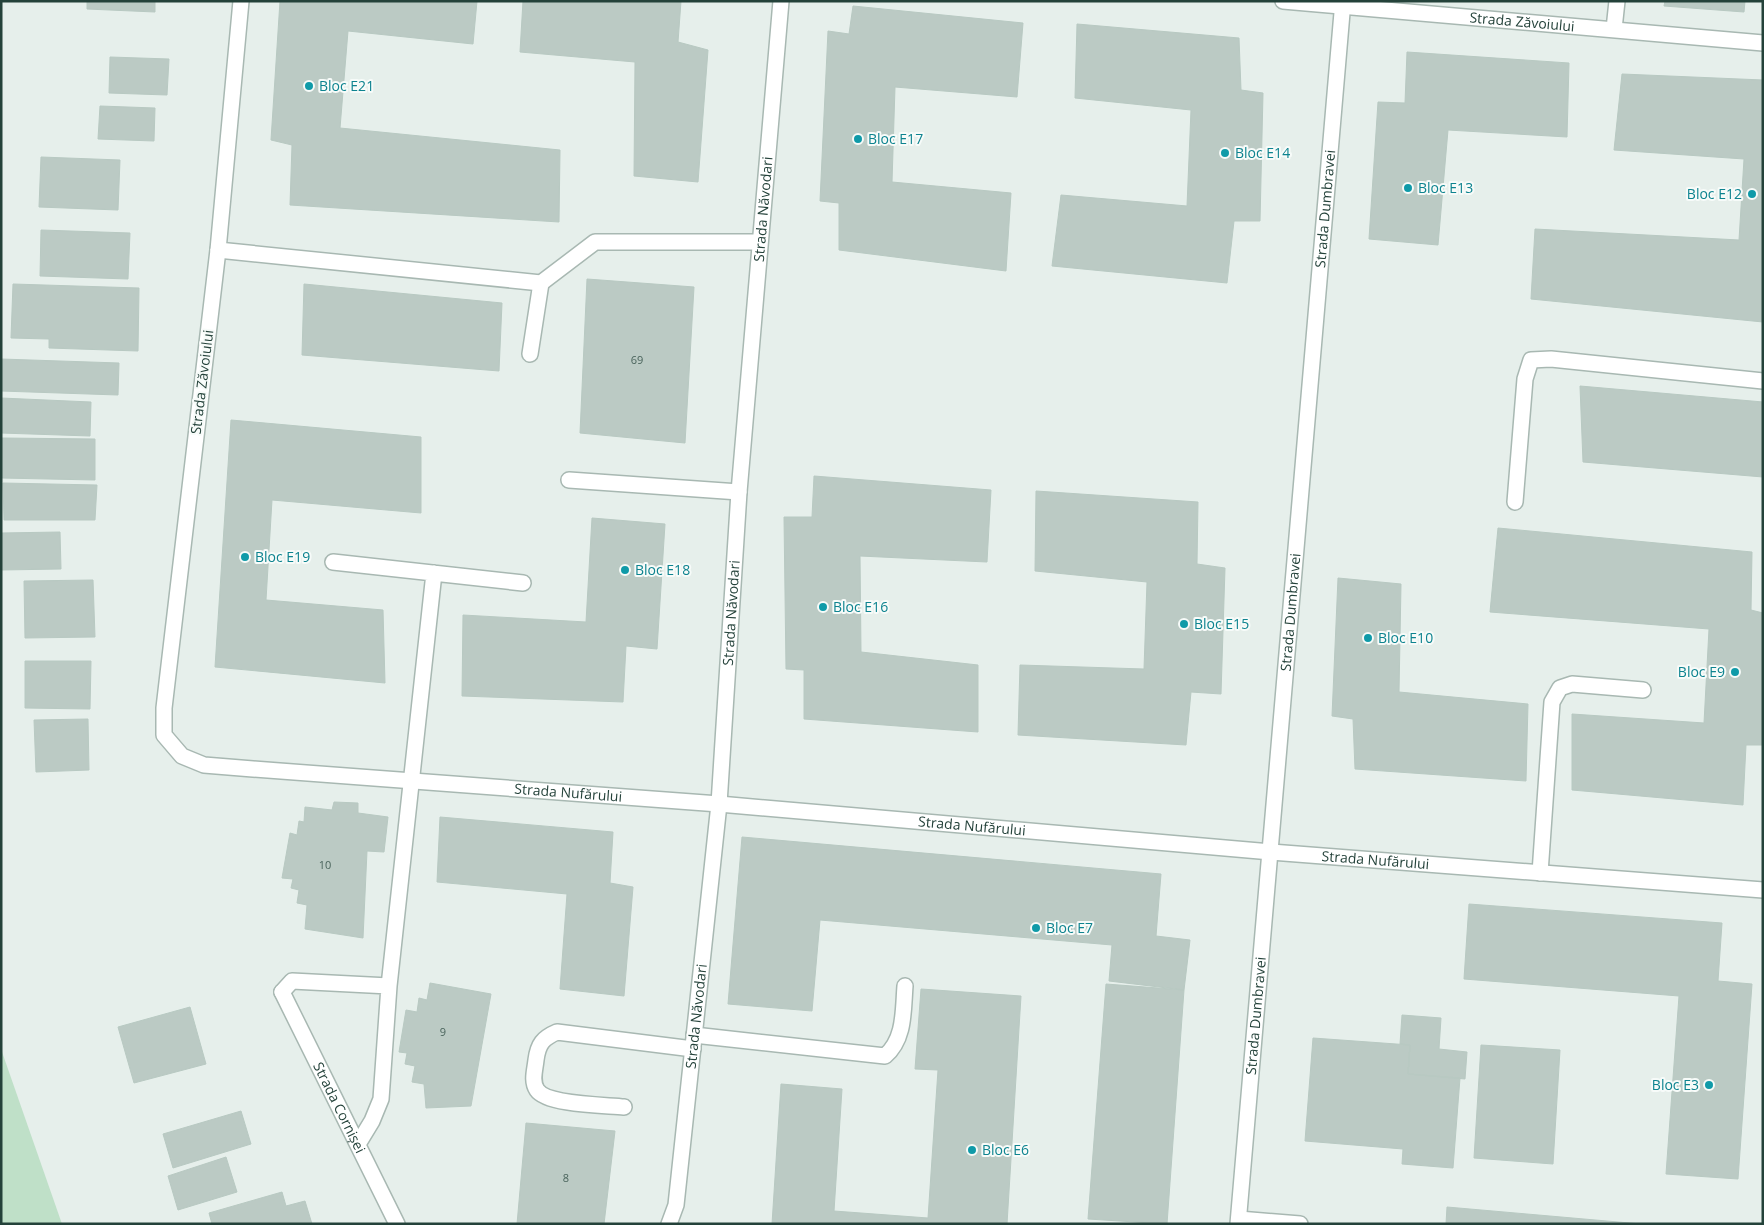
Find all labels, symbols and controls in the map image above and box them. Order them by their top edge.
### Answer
street label: Strada Zăvoiului [1469,7,1575,35]
place label: Bloc E21 [319,76,374,95]
marker: Bloc E21 [303,80,315,92]
place label: Bloc E17 [868,129,923,148]
marker: Bloc E17 [852,133,864,145]
place label: Bloc E14 [1235,143,1290,162]
marker: Bloc E14 [1219,147,1231,159]
street label: Strada Dumbravei [1310,149,1339,269]
street label: Strada Năvodari [749,156,777,263]
place label: Bloc E13 [1418,178,1473,197]
marker: Bloc E13 [1402,182,1414,194]
place label: Bloc E12 [1687,184,1742,203]
marker: Bloc E12 [1746,188,1758,200]
street label: Strada Zăvoiului [186,329,217,435]
house number: 69 [631,352,643,367]
place label: Bloc E19 [255,547,310,566]
marker: Bloc E19 [239,551,251,563]
street label: Strada Dumbravei [1275,552,1305,672]
place label: Bloc E18 [635,560,690,579]
street label: Strada Năvodari [718,560,744,666]
marker: Bloc E18 [619,564,631,576]
place label: Bloc E16 [833,597,888,616]
marker: Bloc E16 [817,601,829,613]
place label: Bloc E15 [1194,614,1249,633]
marker: Bloc E15 [1178,618,1190,630]
place label: Bloc E10 [1378,628,1433,647]
marker: Bloc E10 [1362,632,1374,644]
place label: Bloc E9 [1678,662,1725,681]
marker: Bloc E9 [1729,666,1741,678]
street label: Strada Nufărului [514,779,623,806]
street label: Strada Nufărului [917,811,1027,840]
street label: Strada Nufărului [1321,846,1430,873]
house number: 10 [319,857,331,872]
place label: Bloc E7 [1046,918,1093,937]
marker: Bloc E7 [1030,922,1042,934]
street label: Strada Dumbravei [1241,956,1270,1076]
street label: Strada Năvodari [681,963,711,1070]
house number: 9 [440,1024,446,1039]
street label: Strada Cornișei [309,1059,370,1156]
place label: Bloc E3 [1652,1075,1699,1094]
marker: Bloc E3 [1703,1079,1715,1091]
place label: Bloc E6 [982,1140,1029,1159]
marker: Bloc E6 [966,1144,978,1156]
house number: 8 [563,1170,569,1185]

